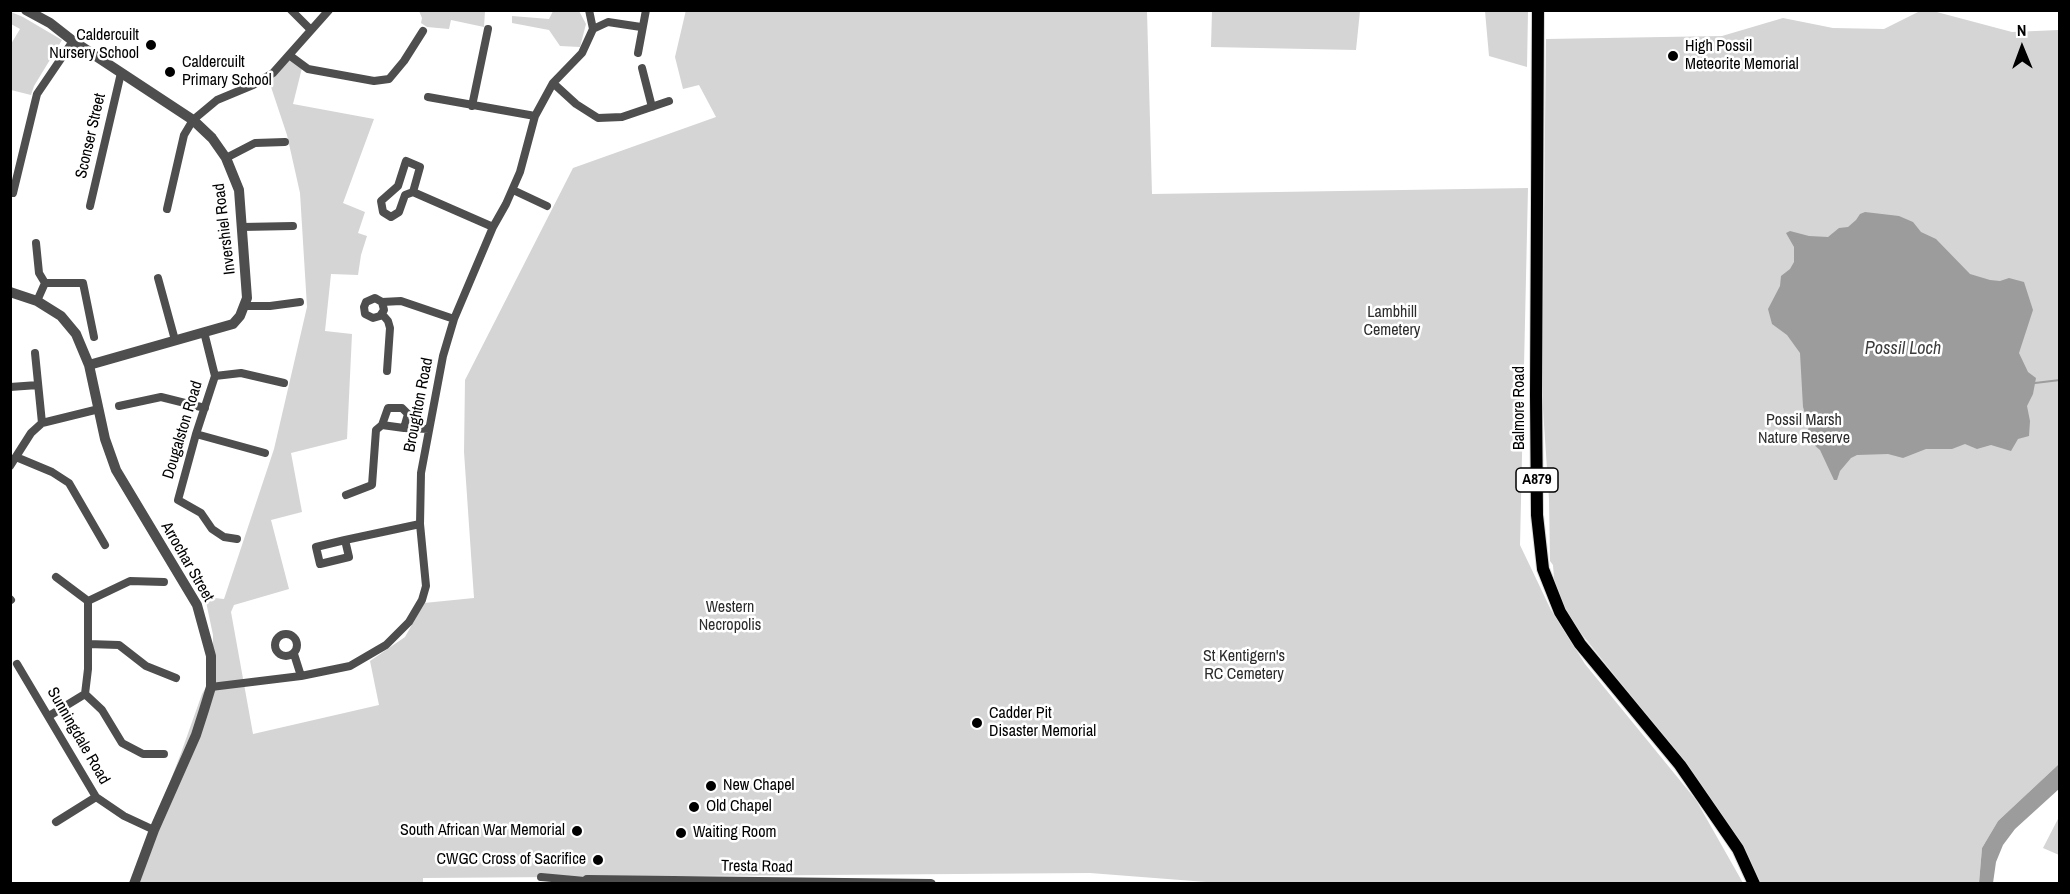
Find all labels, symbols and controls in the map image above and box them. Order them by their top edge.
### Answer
north arrow [1992,18,2052,78]
text: N [2017,19,2027,41]
place label: Caldercuilt Nursery School [49,26,139,64]
place label: High Possil Meteorite Memorial [1685,37,1799,75]
marker: Caldercuilt Nursery School [144,38,158,52]
marker: High Possil Meteorite Memorial [1666,49,1680,63]
place label: Caldercuilt Primary School [182,53,272,91]
marker: Caldercuilt Primary School [163,65,177,79]
street label: Sconser Street [72,92,110,180]
street label: Invershiel Road [210,182,240,276]
park label: Lambhill Cemetery [1364,303,1420,341]
water label: Possil Loch [1865,338,1941,360]
street label: Broughton Road [400,356,438,454]
street label: Balmore Road [1510,366,1530,450]
street label: Dougalston Road [159,379,207,481]
park label: Possil Marsh Nature Reserve [1758,411,1850,449]
road number: A879 [1516,468,1558,492]
street label: Arrochar Street [156,519,218,605]
park label: Western Necropolis [699,598,761,636]
park label: St Kentigern's RC Cemetery [1203,647,1285,685]
street label: Sunningdale Road [43,684,113,788]
place label: Cadder Pit Disaster Memorial [989,704,1096,742]
marker: Cadder Pit Disaster Memorial [970,716,984,730]
place label: New Chapel [723,776,794,796]
marker: New Chapel [704,779,718,793]
place label: Old Chapel [706,797,772,817]
marker: Old Chapel [687,800,701,814]
place label: South African War Memorial [400,821,565,841]
place label: Waiting Room [693,823,776,843]
marker: South African War Memorial [570,824,584,838]
marker: Waiting Room [674,826,688,840]
place label: CWGC Cross of Sacrifice [437,850,586,870]
marker: CWGC Cross of Sacrifice [591,853,605,867]
street label: Tresta Road [721,857,793,877]

